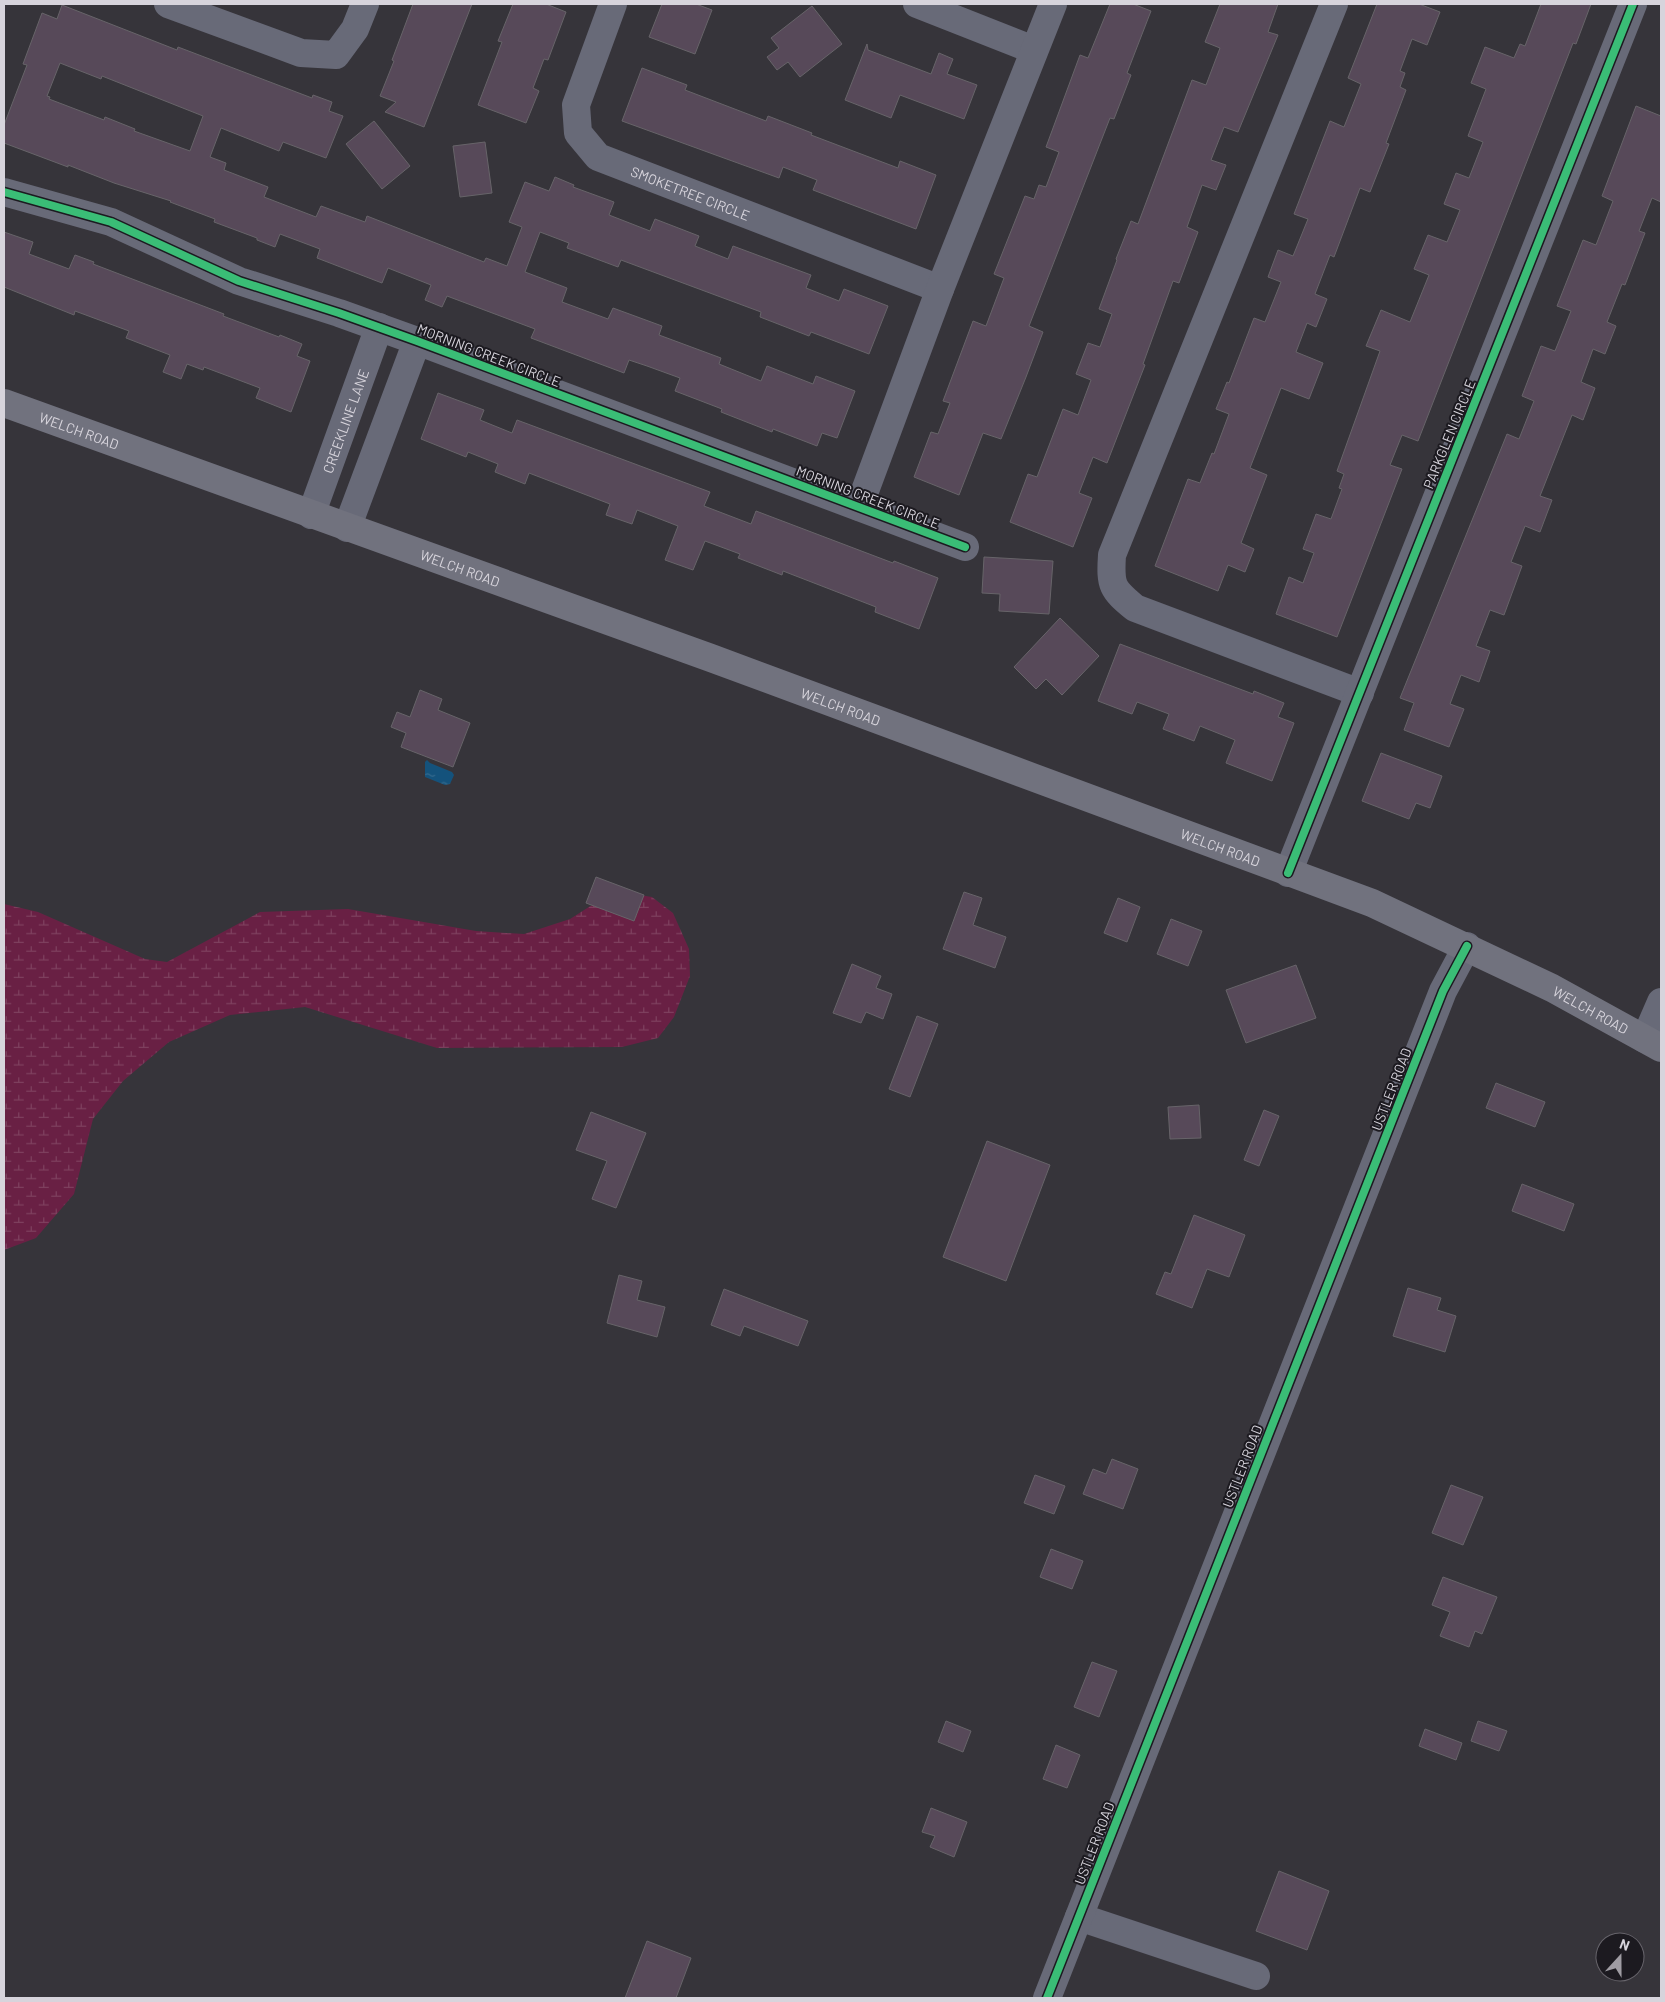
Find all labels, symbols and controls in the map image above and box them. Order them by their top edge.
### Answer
street label: SMOKETREE CIRCLE [629,162,752,223]
street label: MORNING CREEK CIRCLE [415,320,563,390]
street label: CREEKLINE LANE [318,367,372,475]
street label: PARKGLEN CIRCLE [1419,377,1479,491]
street label: WELCH ROAD [37,408,121,452]
street label: MORNING CREEK CIRCLE [794,462,942,532]
street label: WELCH ROAD [418,545,502,590]
street label: WELCH ROAD [799,684,883,729]
street label: WELCH ROAD [1178,824,1263,869]
street label: WELCH ROAD [1550,982,1632,1037]
street label: USTLER ROAD [1367,1045,1415,1133]
street label: USTLER ROAD [1218,1422,1266,1510]
street label: USTLER ROAD [1070,1799,1118,1887]
north arrow [1595,1932,1645,1982]
text: N [1617,1935,1632,1954]

